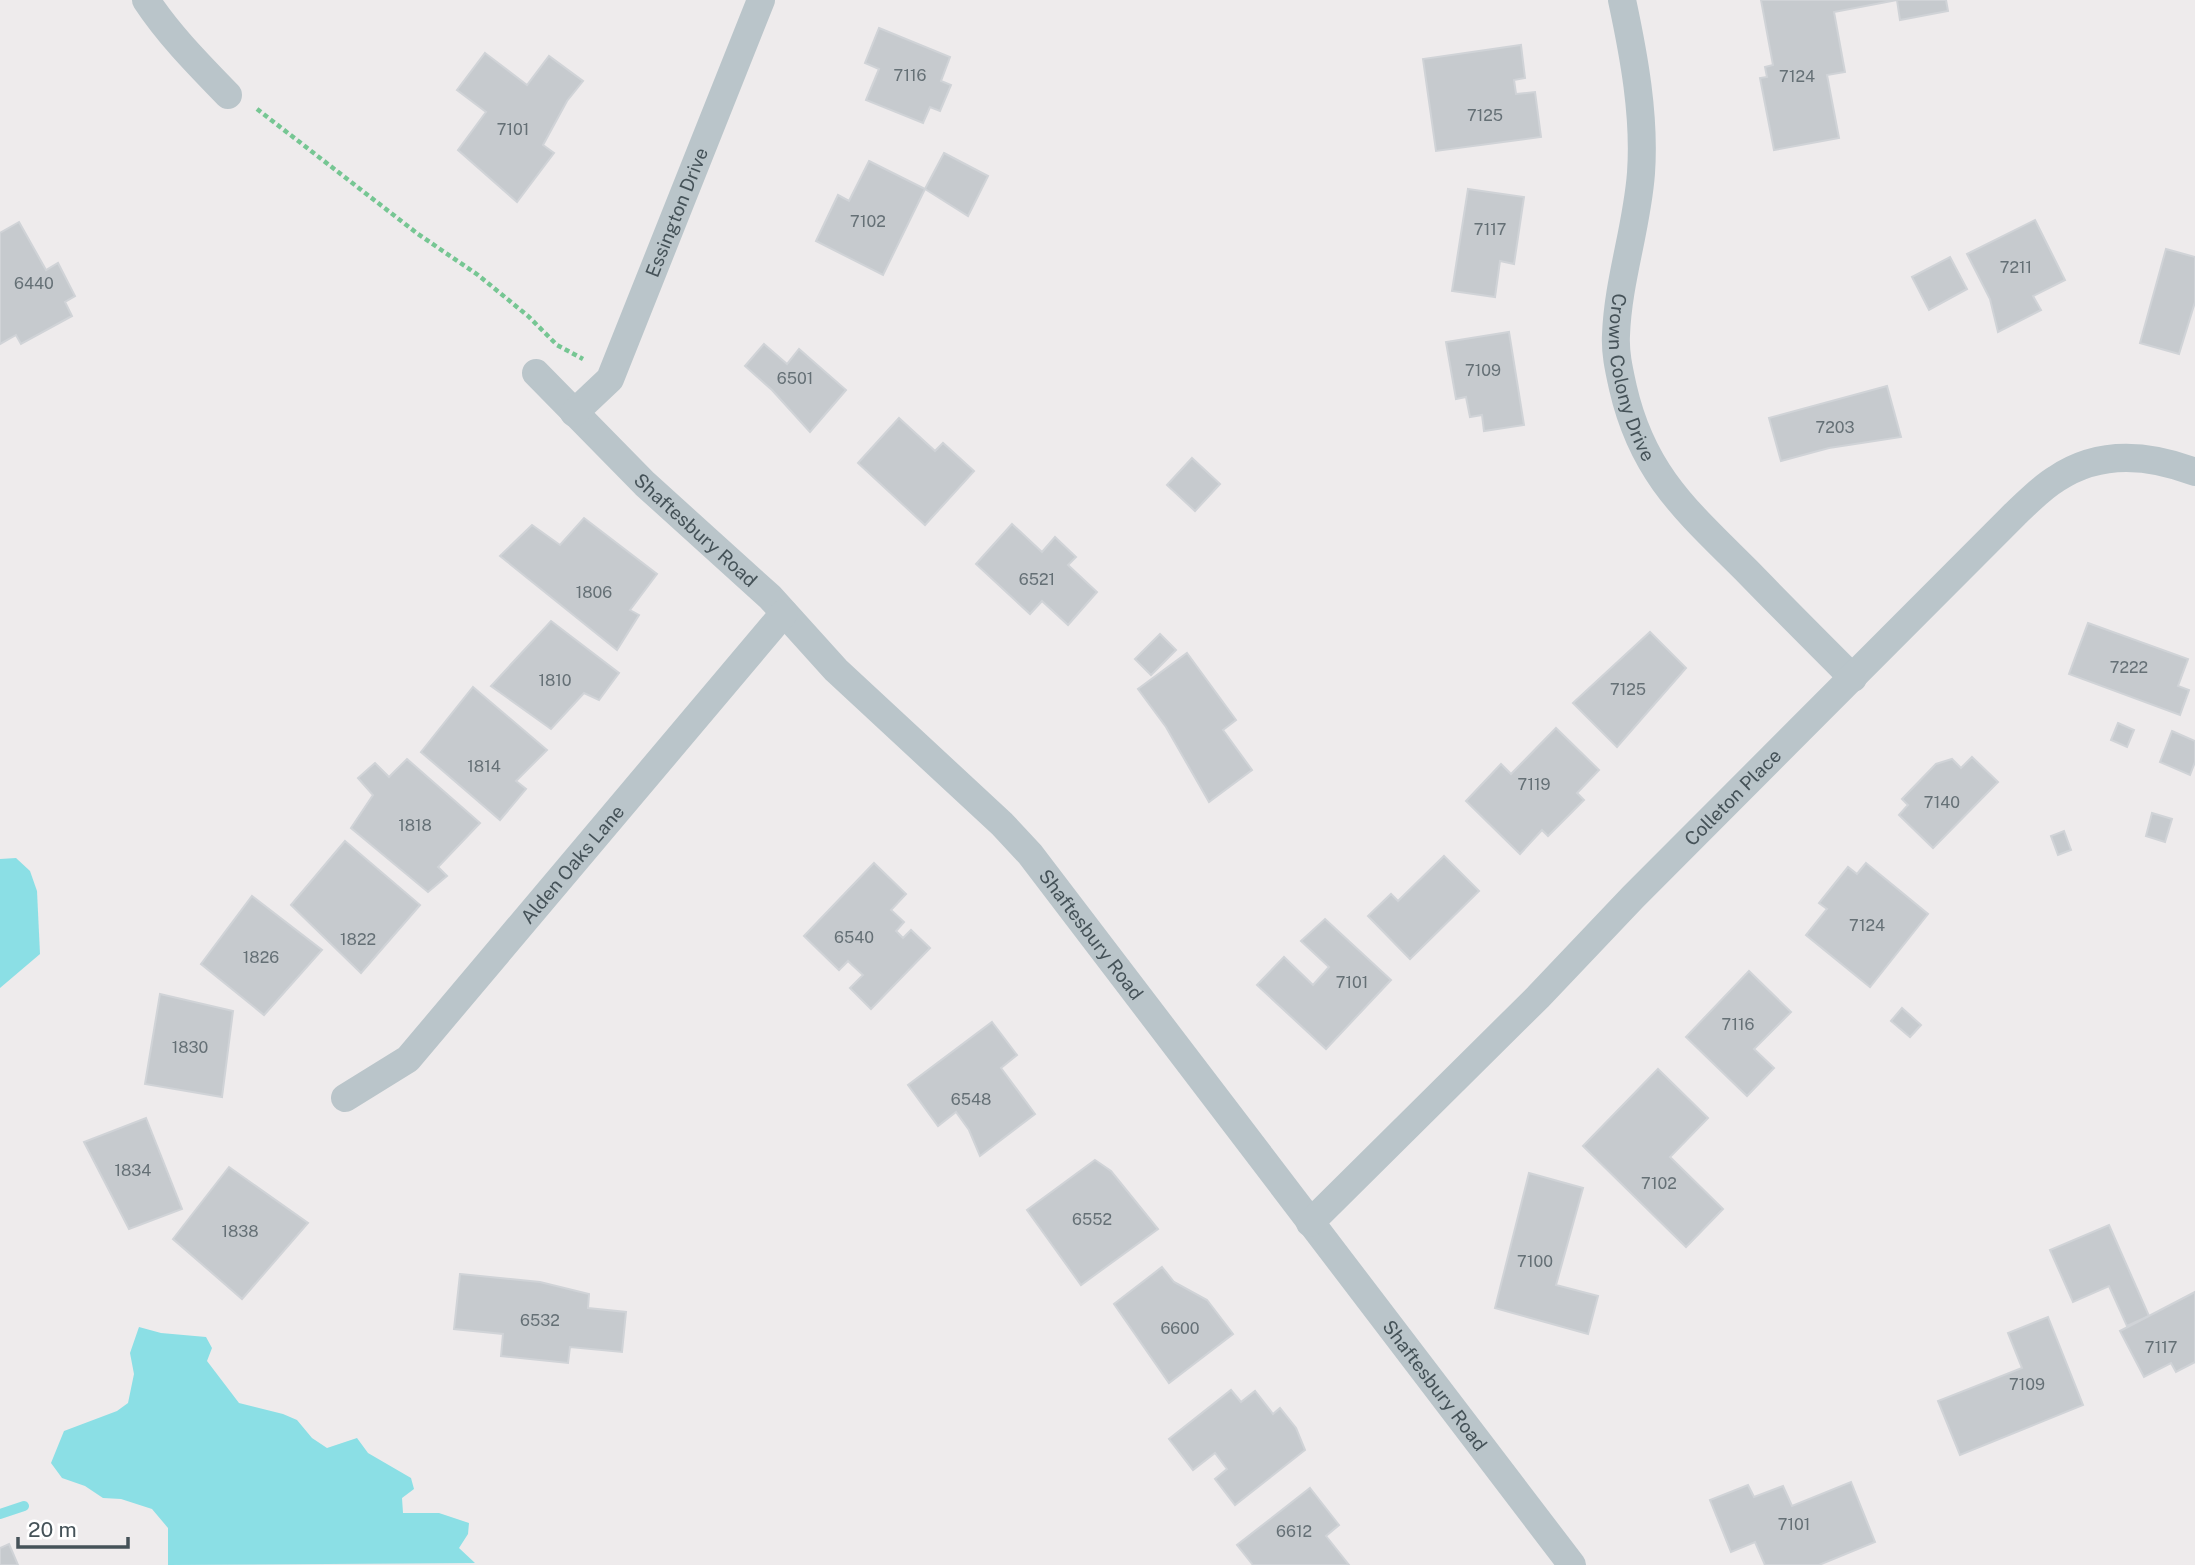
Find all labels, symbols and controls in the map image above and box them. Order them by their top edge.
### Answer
house number: 7116 [894,66,926,85]
house number: 7124 [1779,67,1815,86]
house number: 7125 [1467,106,1503,125]
house number: 7101 [497,120,529,139]
street label: Essington Drive [641,144,712,280]
house number: 7102 [850,212,886,231]
house number: 7117 [1474,220,1506,239]
house number: 7211 [2000,258,2032,277]
house number: 6440 [14,274,54,293]
street label: Crown Colony Drive [1605,292,1660,465]
house number: 7109 [1465,361,1501,380]
house number: 6501 [777,369,813,388]
house number: 7203 [1815,418,1855,437]
street label: Shaftesbury Road [630,469,762,591]
house number: 6521 [1019,570,1055,589]
house number: 1806 [576,583,612,602]
house number: 7222 [2110,658,2148,677]
house number: 1810 [538,671,572,690]
house number: 7125 [1610,680,1646,699]
street label: Colleton Place [1680,744,1785,850]
house number: 1814 [467,757,501,776]
house number: 7119 [1518,775,1550,794]
house number: 7140 [1924,793,1960,812]
street label: Alden Oaks Lane [516,800,629,928]
house number: 1818 [398,816,432,835]
street label: Shaftesbury Road [1035,865,1148,1004]
house number: 7124 [1849,916,1885,935]
house number: 6540 [834,928,874,947]
house number: 1822 [340,930,376,949]
house number: 1826 [243,948,279,967]
house number: 7101 [1336,973,1368,992]
house number: 7116 [1722,1015,1754,1034]
house number: 1830 [172,1038,208,1057]
house number: 6548 [951,1090,991,1109]
house number: 1834 [115,1161,151,1180]
house number: 7102 [1641,1174,1677,1193]
house number: 6552 [1072,1210,1112,1229]
house number: 1838 [221,1222,259,1241]
house number: 7100 [1517,1252,1553,1271]
house number: 6532 [520,1311,560,1330]
street label: Shaftesbury Road [1378,1316,1492,1455]
house number: 6600 [1160,1319,1200,1338]
house number: 7117 [2145,1338,2177,1357]
house number: 7109 [2009,1375,2045,1394]
scale bar [18,1506,128,1550]
house number: 7101 [1778,1515,1810,1534]
text: 20 m [28,1517,77,1542]
house number: 6612 [1276,1522,1312,1541]

